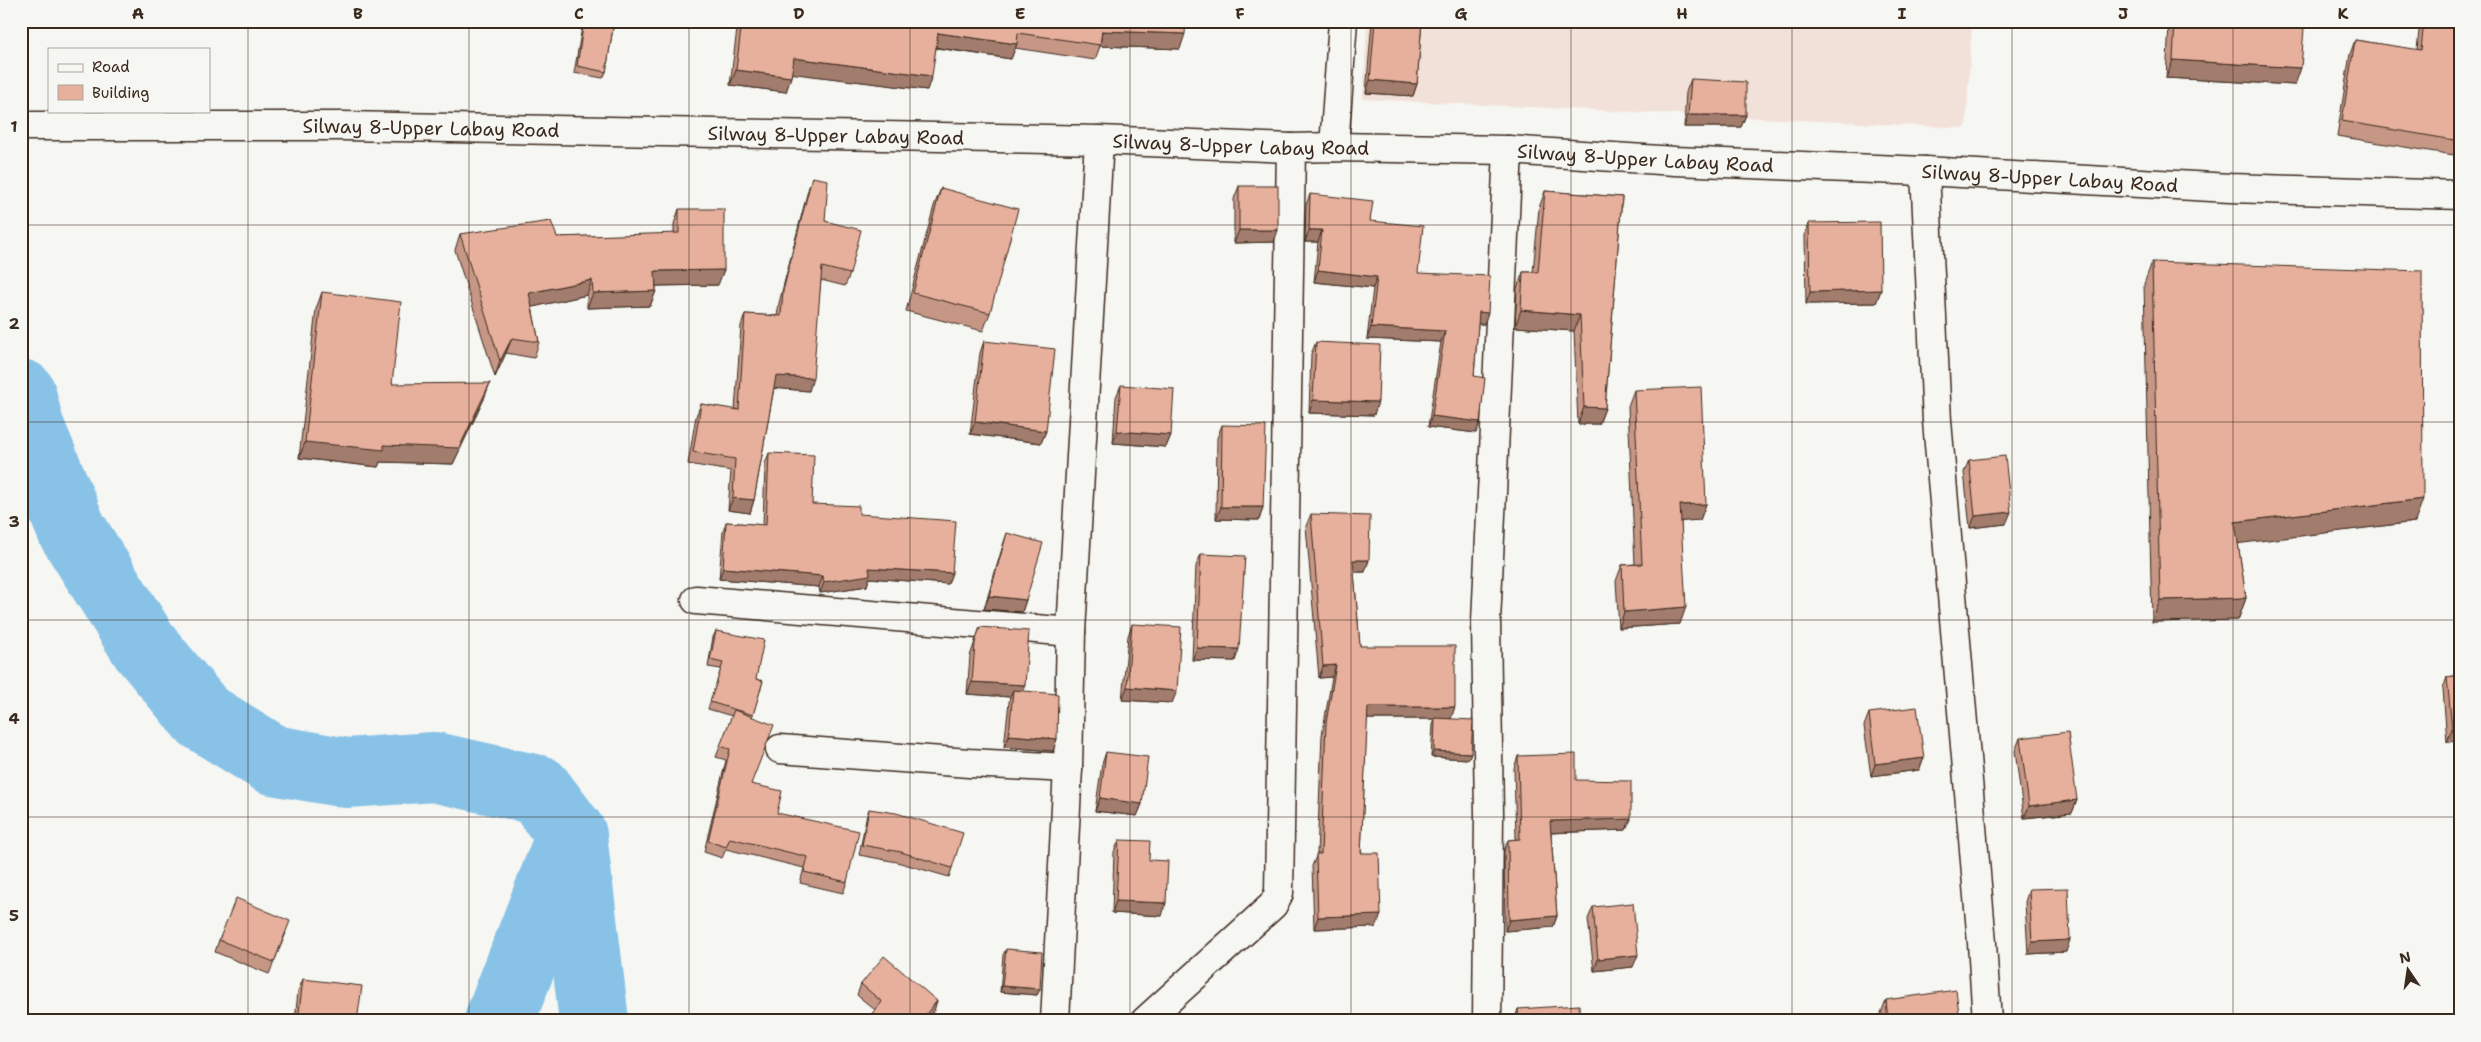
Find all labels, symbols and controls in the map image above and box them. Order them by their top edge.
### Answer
text: A [132,3,144,24]
text: B [353,3,363,24]
text: C [574,3,584,24]
text: D [793,3,805,24]
text: E [1015,3,1025,24]
text: F [1235,3,1245,24]
text: G [1455,3,1468,24]
text: H [1676,3,1688,24]
text: I [1898,3,1907,24]
text: J [2118,3,2128,24]
text: K [2338,3,2349,24]
legend [48,48,210,112]
text: Road [92,57,130,77]
text: Building [92,83,149,103]
street label: Silway 8-Upper Labay Road [303,114,560,143]
text: 1 [10,116,18,137]
street label: Silway 8-Upper Labay Road [707,121,965,151]
street label: Silway 8-Upper Labay Road [1112,129,1369,161]
street label: Silway 8-Upper Labay Road [1516,139,1774,178]
street label: Silway 8-Upper Labay Road [1921,159,2179,198]
text: 2 [8,313,20,334]
text: 3 [8,511,20,532]
text: 4 [8,708,20,729]
text: 5 [9,905,19,926]
north arrow [2384,944,2434,994]
text: N [2398,947,2413,967]

